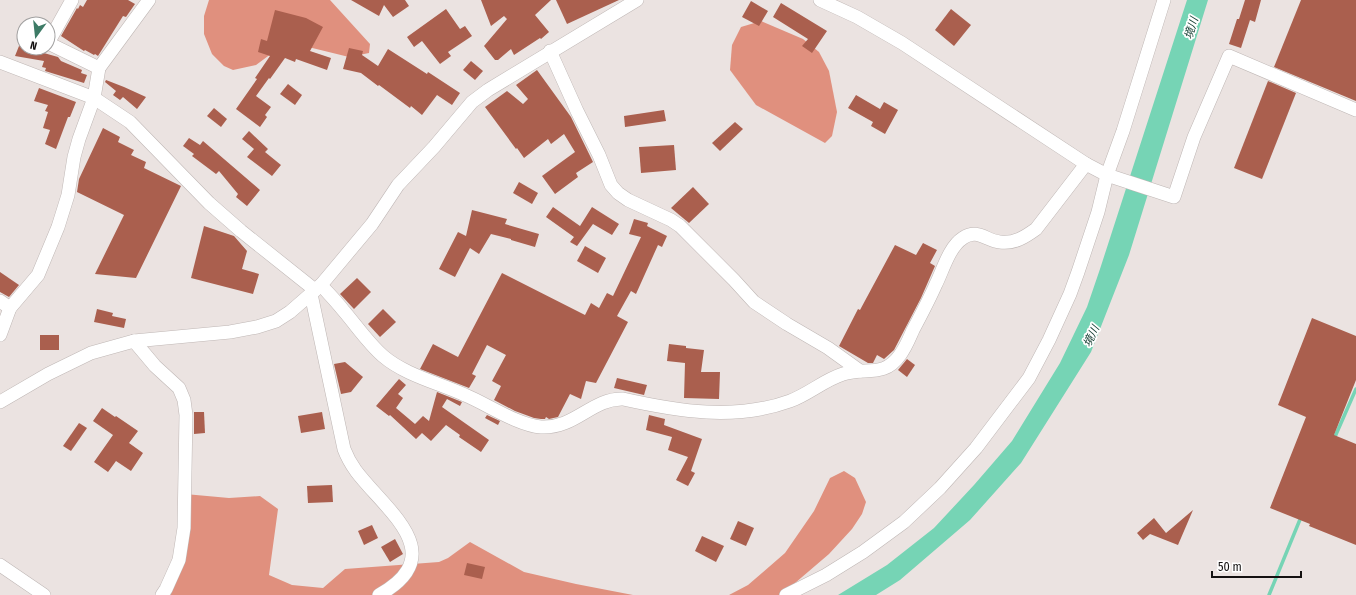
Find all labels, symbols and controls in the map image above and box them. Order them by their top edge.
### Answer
water label: 境川 [1182,15,1201,41]
north arrow [16,16,56,56]
text: N [29,38,38,52]
water label: 境川 [1081,323,1103,349]
scale bar [1212,553,1301,579]
text: 50 m [1218,560,1242,574]

